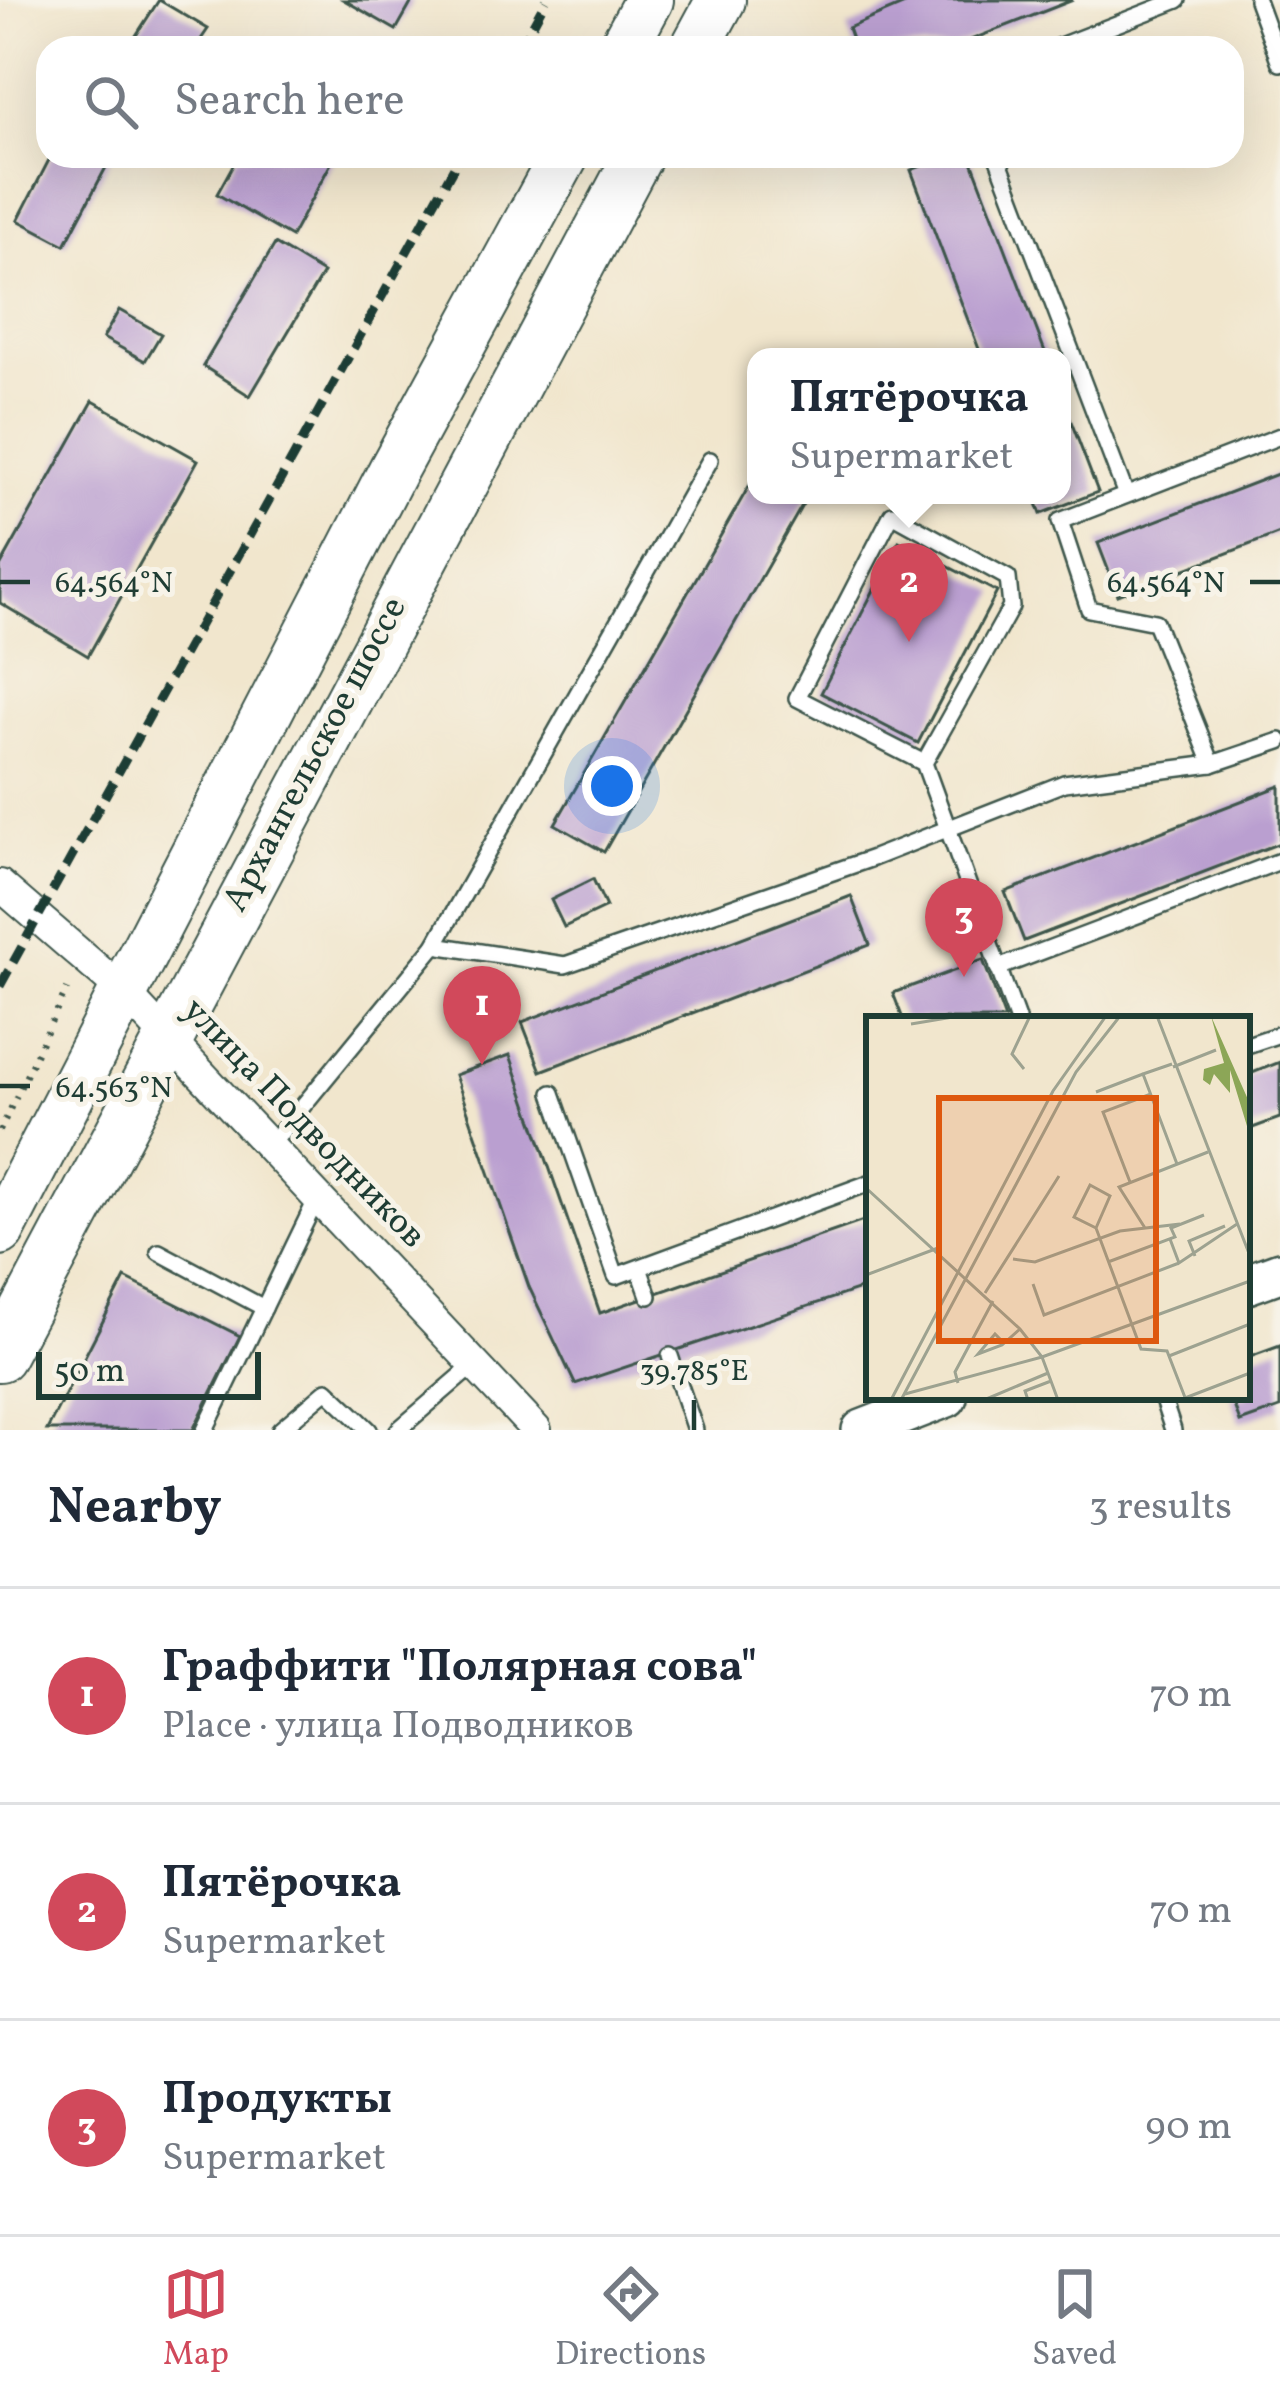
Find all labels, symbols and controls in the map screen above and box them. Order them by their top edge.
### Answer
search box [36,36,1244,168]
icon: search [78,69,144,135]
text: Search here [174,71,405,134]
popup [747,348,1071,504]
text: Пятёрочка [789,368,1029,431]
text: Supermarket [789,431,1013,485]
pin: 2 [870,543,948,642]
text: 64.564°N [55,563,173,605]
text: 64.564°N [1107,563,1225,605]
street label: Архангельское шоссе [212,589,420,921]
your location [582,756,642,816]
pin: 3 [925,878,1003,977]
pin: 1 [443,966,521,1065]
street label: улица Подводников [170,987,436,1261]
inset map [866,1016,1250,1400]
text: 64.563°N [56,1068,172,1110]
scale bar [36,1346,261,1399]
text: 50 m [54,1350,125,1396]
text: 39.785°E [639,1351,749,1393]
text: Nearby [48,1473,222,1544]
text: 3 results [1089,1481,1232,1535]
text: Граффити "Полярная сова" [162,1637,757,1700]
text: 1 [79,1669,95,1723]
text: 70 m [1149,1669,1232,1723]
text: Place · улица Подводников [162,1700,634,1754]
text: Пятёрочка [162,1853,402,1916]
text: 2 [77,1885,97,1939]
text: 70 m [1149,1885,1232,1939]
text: Supermarket [162,1916,386,1970]
text: Продукты [162,2069,392,2132]
text: 3 [77,2101,97,2155]
text: 90 m [1145,2101,1232,2155]
text: Supermarket [162,2132,386,2186]
tab: Map [163,2261,229,2379]
tab: Directions [555,2261,706,2379]
tab: Saved [1032,2261,1117,2379]

